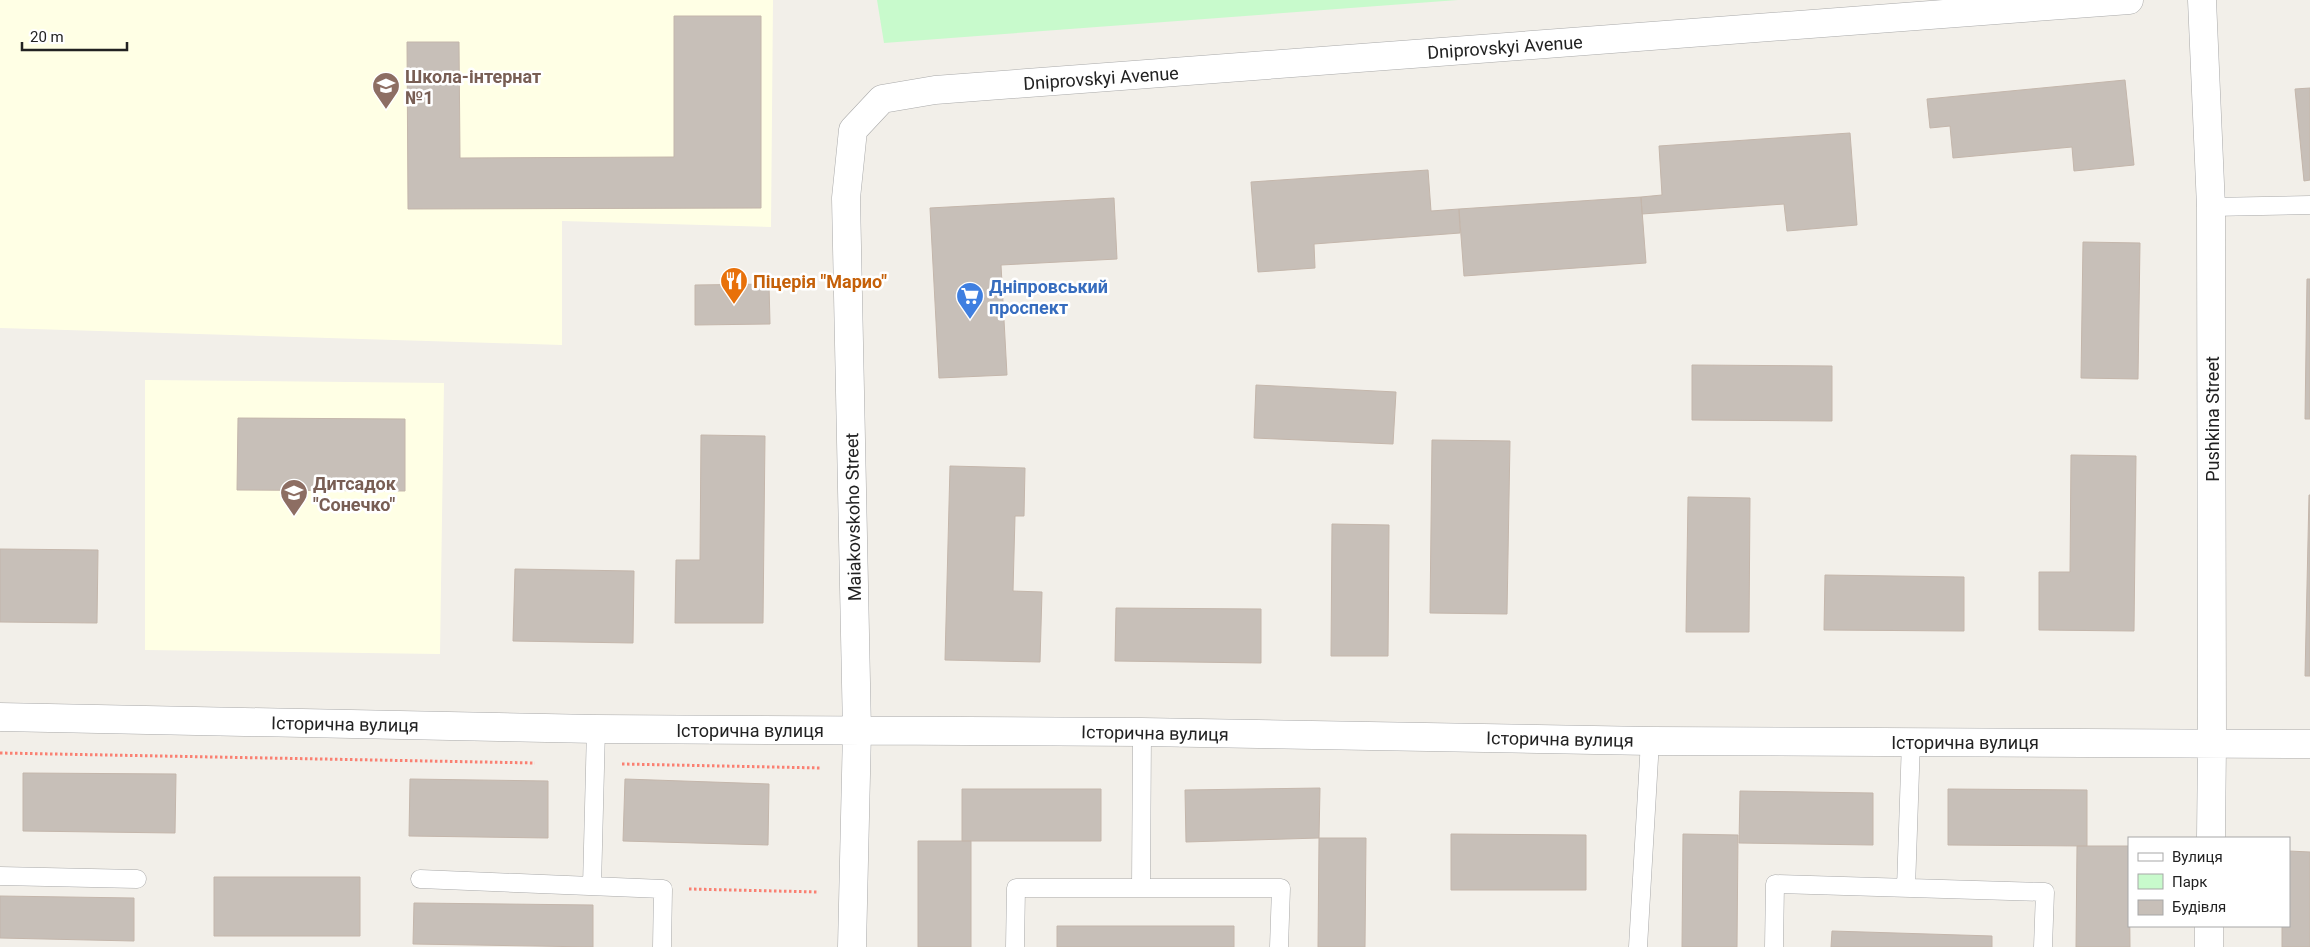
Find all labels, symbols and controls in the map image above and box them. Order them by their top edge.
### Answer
scale bar [22,20,128,52]
text: 20 m [30,28,64,46]
street label: Dniprovskyi Avenue [1427,31,1583,63]
street label: Dniprovskyi Avenue [1023,62,1179,94]
place label: Школа-інтернат №1 [405,66,541,108]
school or university icon: Школа-інтернат №1 [371,71,401,110]
restaurant icon: Піцерія "Марио" [719,266,749,305]
place label: Піцерія "Марио" [753,271,887,292]
place label: Дніпровський проспект [989,276,1108,318]
supermarket icon: Дніпровський проспект [955,281,985,320]
street label: Pushkina Street [2202,356,2223,482]
street label: Maiakovskoho Street [841,432,865,601]
place label: Дитсадок "Сонечко" [313,473,397,515]
school or university icon: Дитсадок "Сонечко" [279,478,309,517]
street label: Історична вулиця [271,712,419,736]
street label: Історична вулиця [676,720,824,741]
street label: Історична вулиця [1081,721,1229,745]
street label: Історична вулиця [1486,727,1634,751]
street label: Історична вулиця [1891,732,2039,753]
legend [2128,837,2290,927]
text: Вулиця [2172,848,2223,866]
text: Парк [2172,873,2207,891]
text: Будівля [2172,898,2226,916]

